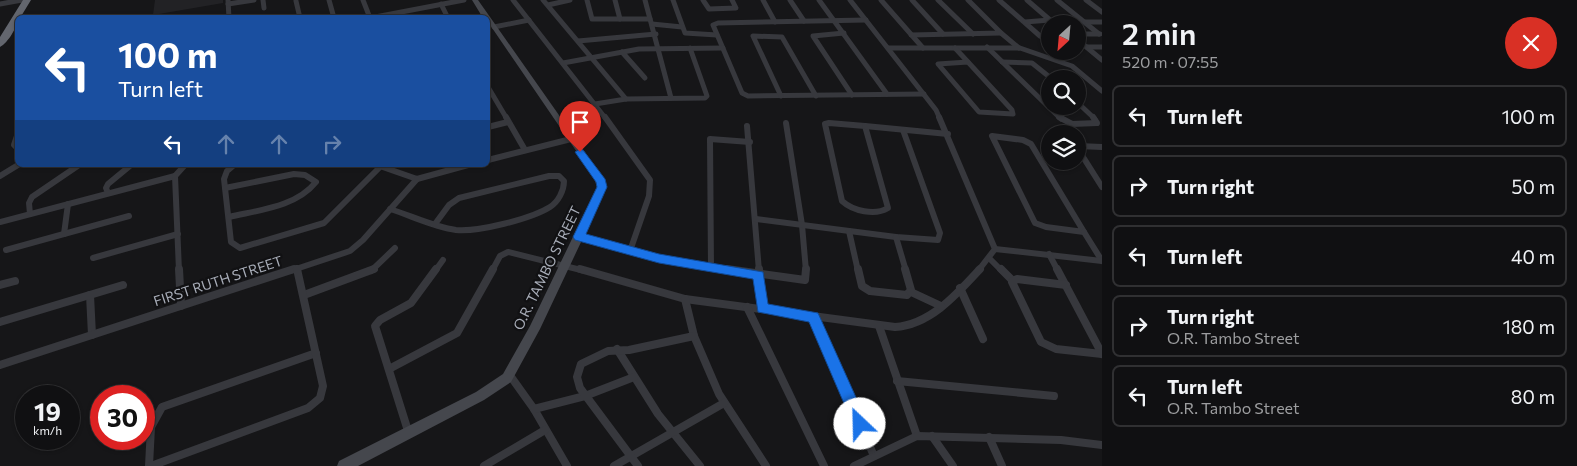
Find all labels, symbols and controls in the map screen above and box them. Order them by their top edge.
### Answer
text: 2 min [1122,14,1196,51]
north arrow [1041,15,1086,60]
map controls [1041,15,1086,170]
button: close [1505,17,1557,69]
text: 100 m [118,32,218,75]
icon: left [35,35,100,100]
text: 520 m · 07:55 [1122,52,1218,71]
button: search [1041,70,1086,115]
text: Turn left [118,75,203,102]
pin [559,101,601,152]
icon: left [1124,102,1152,130]
text: Turn left [1167,105,1242,128]
text: 100 m [1502,105,1555,128]
icon: arrive [566,108,594,136]
button: layers [1041,125,1086,170]
icon: left [159,130,187,158]
icon: ahead [212,130,240,158]
icon: ahead [265,130,293,158]
icon: right [318,130,346,158]
icon: right [1124,172,1152,200]
text: Turn right [1167,175,1254,198]
text: 50 m [1511,175,1555,198]
street label: O.R. TAMBO STREET [509,203,584,332]
icon: left [1124,242,1152,270]
text: Turn left [1167,245,1242,268]
text: 40 m [1511,245,1555,268]
street label: FIRST RUTH STREET [151,252,284,309]
text: Turn right [1167,305,1254,328]
icon: right [1124,312,1152,340]
text: 180 m [1503,315,1555,338]
text: O.R. Tambo Street [1167,328,1300,347]
text: Turn left [1167,375,1242,398]
icon: left [1124,382,1152,410]
speed limit sign: 30 [90,385,155,450]
text: 80 m [1511,385,1555,408]
text: 19 [34,396,61,426]
position arrow [833,397,885,449]
text: O.R. Tambo Street [1167,398,1300,417]
text: km/h [33,423,62,437]

